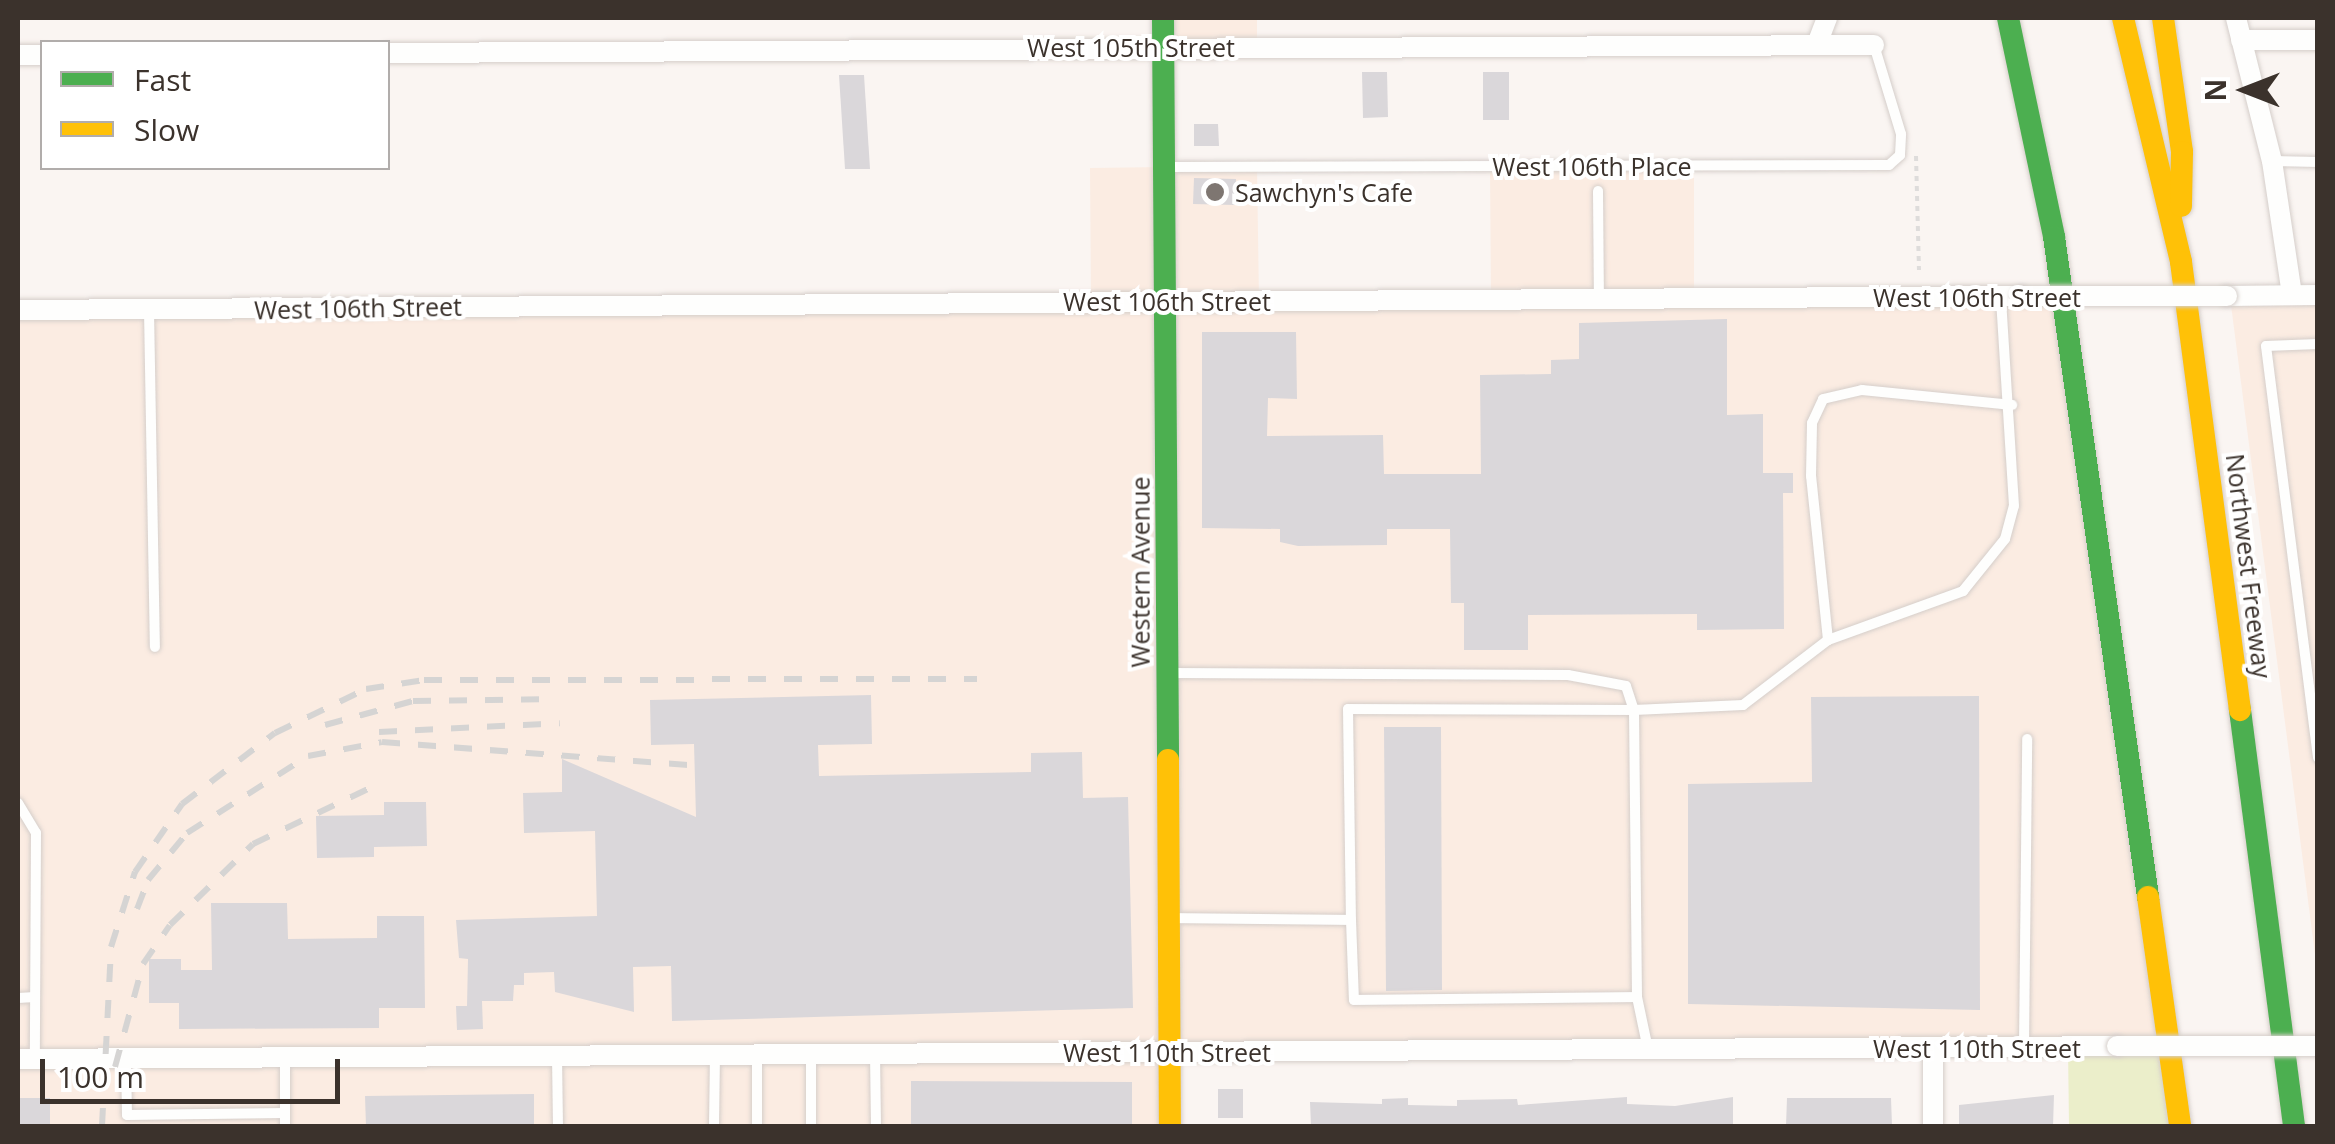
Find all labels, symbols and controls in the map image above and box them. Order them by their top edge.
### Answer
street label: West 105th Street [1027,32,1235,62]
legend [40,40,390,170]
north arrow [2195,40,2295,140]
text: Fast [134,59,191,100]
text: N [2196,79,2234,101]
text: Slow [134,109,199,150]
street label: West 106th Place [1492,151,1692,181]
place label: Sawchyn's Cafe [1235,177,1413,207]
marker: Sawchyn's Cafe [1204,181,1226,203]
street label: West 106th Street [1873,282,2081,312]
street label: West 106th Street [1063,286,1271,316]
street label: West 106th Street [254,291,462,325]
street label: Northwest Freeway [2220,452,2278,680]
street label: Western Avenue [1125,476,1155,668]
street label: West 110th Street [1873,1033,2081,1063]
street label: West 110th Street [1063,1037,1271,1067]
scale bar [45,1039,345,1101]
text: 100 m [57,1056,144,1097]

